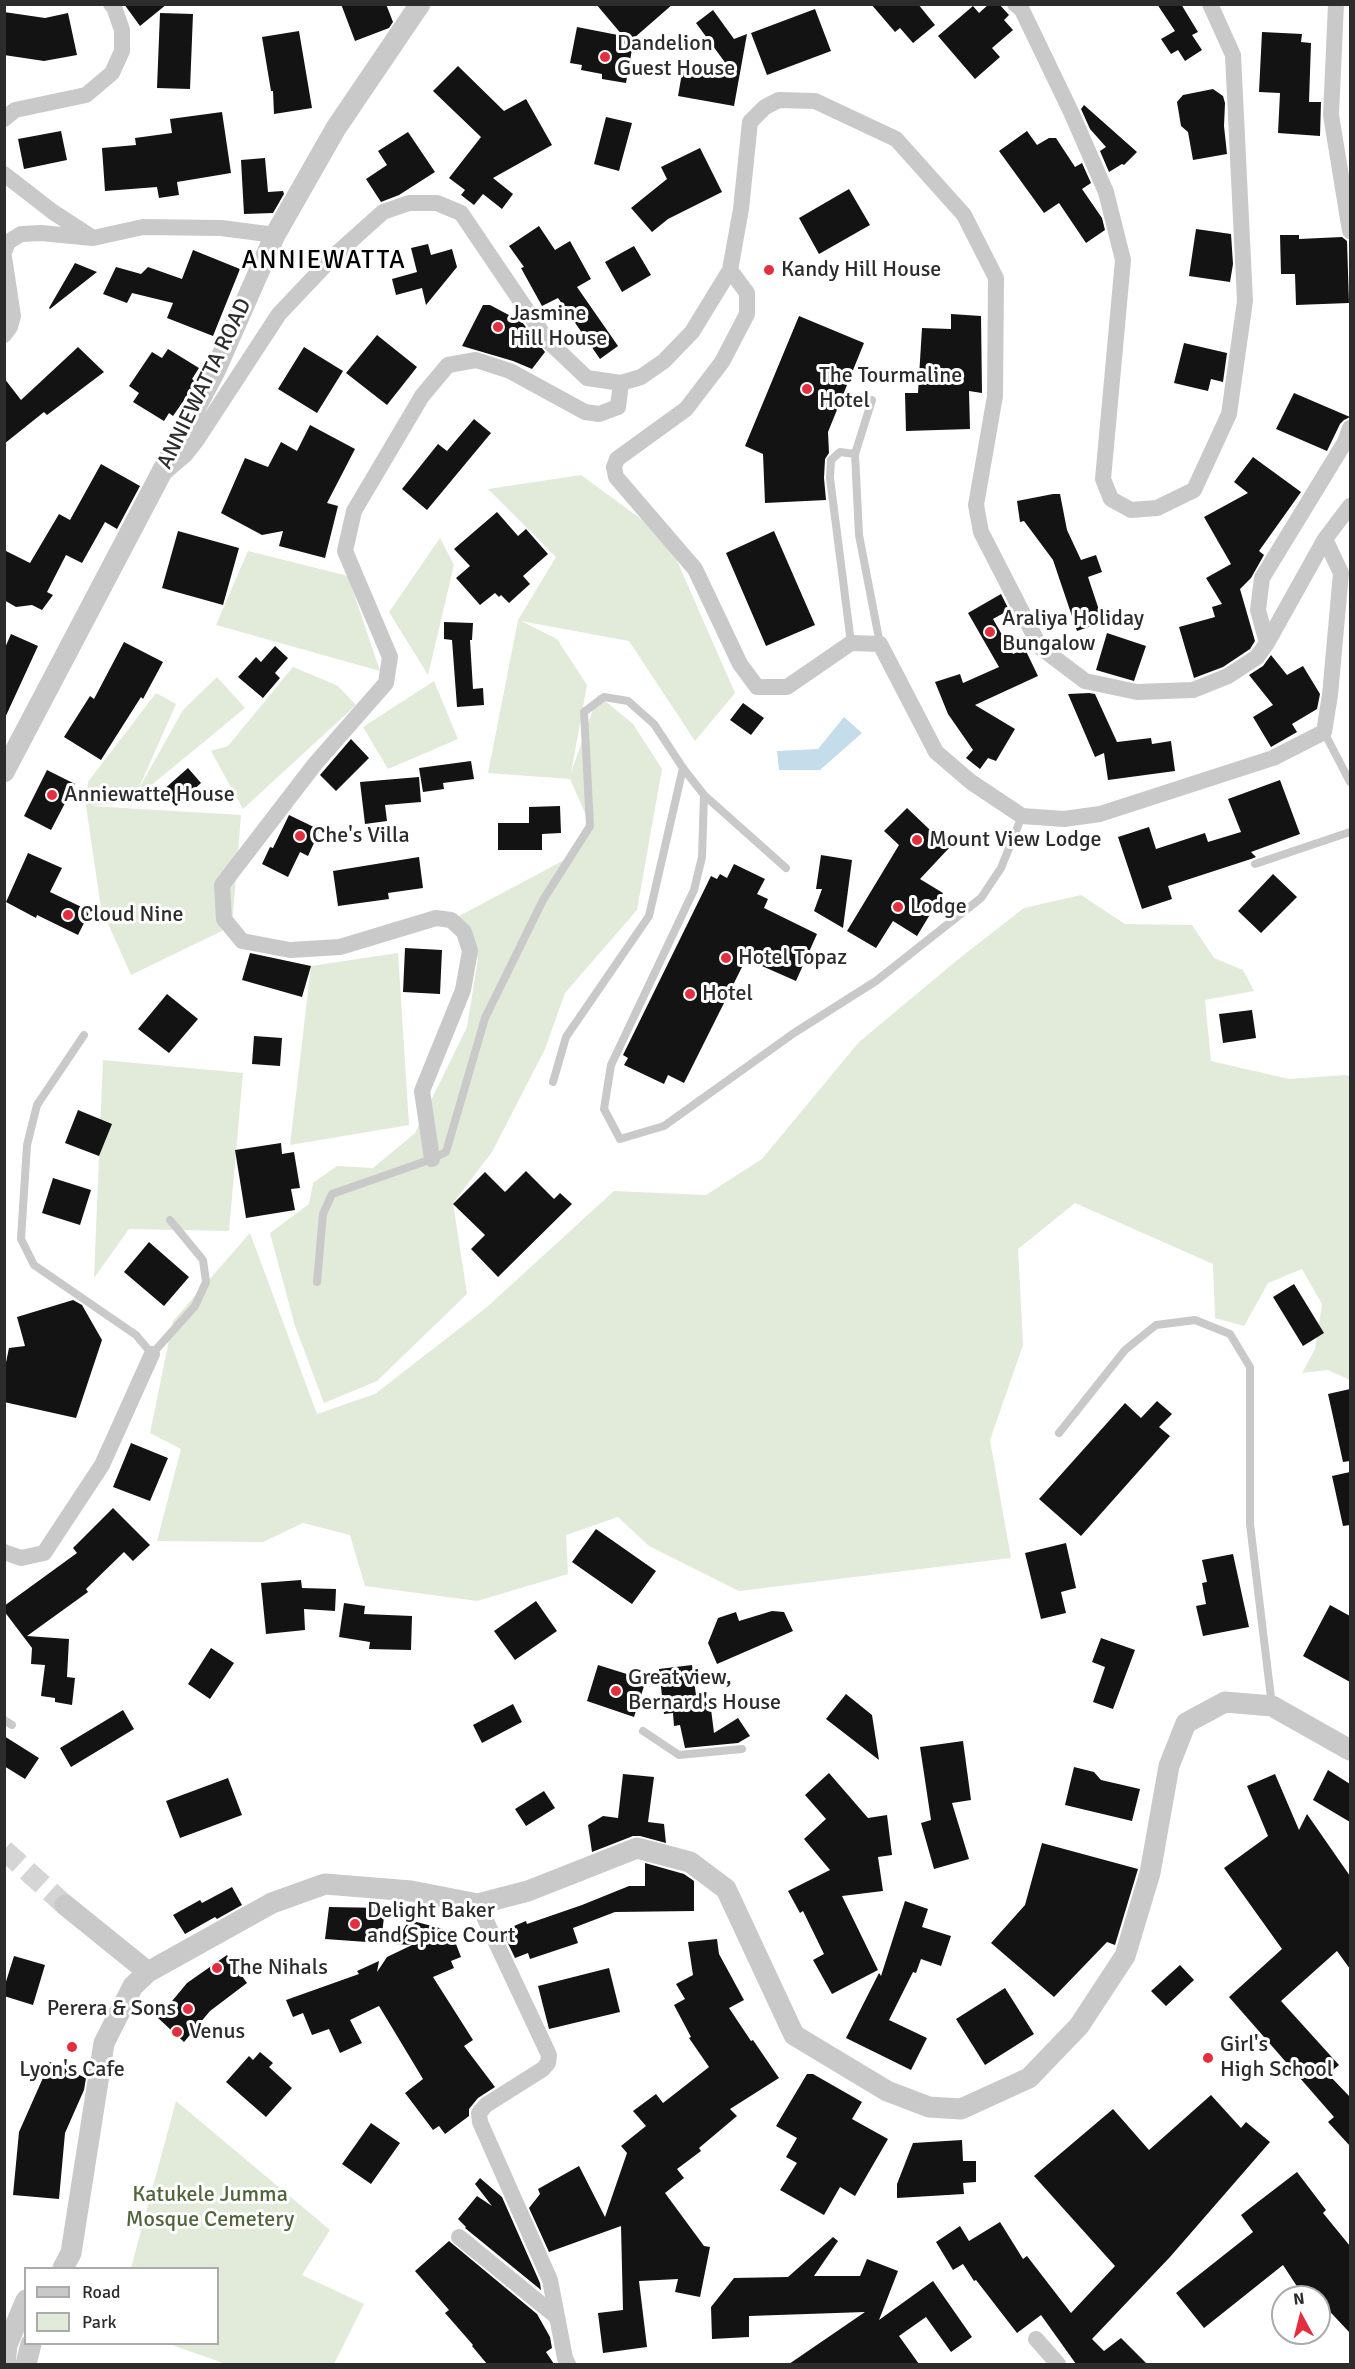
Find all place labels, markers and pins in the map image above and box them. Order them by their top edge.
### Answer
place label: Dandelion Guest House [617,31,735,82]
marker: Dandelion Guest House [598,50,612,64]
place label: Kandy Hill House [781,257,941,283]
marker: Kandy Hill House [762,263,776,277]
place label: Jasmine Hill House [510,301,607,352]
marker: Jasmine Hill House [491,320,505,334]
place label: The Tourmaline Hotel [819,363,962,414]
marker: The Tourmaline Hotel [800,382,814,396]
place label: Araliya Holiday Bungalow [1002,606,1144,658]
marker: Araliya Holiday Bungalow [983,625,997,639]
place label: Anniewatte House [64,782,235,808]
marker: Anniewatte House [45,788,59,802]
place label: Che's Villa [312,823,410,849]
place label: Mount View Lodge [929,827,1102,853]
marker: Che's Villa [293,829,307,843]
marker: Mount View Lodge [910,833,924,847]
place label: Lodge [910,894,967,920]
marker: Lodge [891,900,905,914]
place label: Cloud Nine [80,902,183,928]
marker: Cloud Nine [61,908,75,922]
place label: Hotel Topaz [738,945,847,971]
marker: Hotel Topaz [719,951,733,965]
place label: Hotel [702,981,753,1007]
marker: Hotel [683,987,697,1001]
place label: Great view, Bernard's House [628,1665,781,1717]
marker: Great view, Bernard's House [609,1684,623,1698]
place label: Delight Baker and Spice Court [367,1898,515,1950]
marker: Delight Baker and Spice Court [348,1917,362,1931]
place label: The Nihals [229,1955,328,1981]
marker: The Nihals [210,1961,224,1975]
place label: Perera & Sons [47,1996,176,2022]
marker: Perera & Sons [181,2002,195,2016]
place label: Venus [189,2019,245,2045]
marker: Venus [170,2025,184,2039]
place label: Girl's High School [1220,2032,1333,2084]
marker: Lyon's Cafe [65,2040,79,2054]
marker: Girl's High School [1201,2051,1215,2065]
place label: Lyon's Cafe [19,2057,125,2083]

